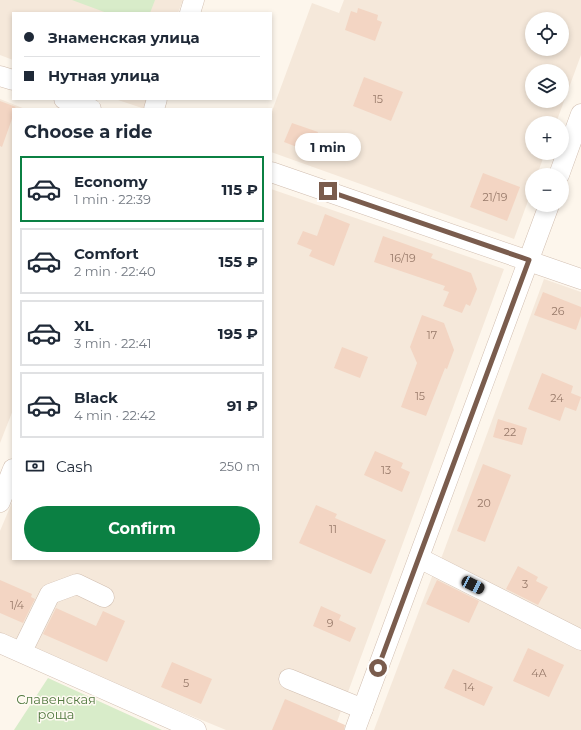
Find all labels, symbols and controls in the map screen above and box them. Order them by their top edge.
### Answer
map controls [525,12,569,212]
button: locate [525,12,569,56]
text: Знаменская улица [48,28,200,47]
button: layers [525,64,569,108]
text: Нутная улица [48,66,160,85]
house number: 15 [373,92,383,106]
button: + [525,116,569,160]
text: Choose a ride [24,121,152,143]
callout: 1 min [295,133,361,161]
text: 1 min [310,139,346,155]
button: − [525,168,569,212]
icon: car [26,171,62,207]
text: Economy [74,172,147,191]
text: 115 ₽ [221,180,258,199]
route end [319,182,337,200]
house number: 21/19 [483,190,508,204]
text: 1 min · 22:39 [74,191,151,207]
icon: car [26,243,62,279]
text: Comfort [74,244,139,263]
house number: 16/19 [390,251,416,265]
text: 155 ₽ [218,252,258,271]
text: 2 min · 22:40 [74,263,156,279]
house number: 26 [552,304,565,318]
icon: car [26,315,62,351]
text: XL [74,316,93,335]
text: 195 ₽ [218,324,258,343]
house number: 17 [427,328,437,342]
text: 3 min · 22:41 [74,335,151,351]
icon: car [26,387,62,423]
text: Black [74,388,118,407]
house number: 15 [415,389,425,403]
house number: 24 [550,391,564,405]
text: 91 ₽ [227,396,258,415]
text: 4 min · 22:42 [74,407,156,423]
house number: 22 [504,425,516,439]
icon: cash [24,455,46,477]
text: Cash [56,457,93,476]
text: 250 m [219,458,260,474]
house number: 13 [381,463,391,477]
house number: 20 [477,496,491,510]
button: Confirm [24,506,260,552]
house number: 11 [329,522,337,536]
car [460,574,486,596]
house number: 3 [522,577,528,591]
house number: 1/4 [10,598,25,612]
house number: 9 [327,616,334,630]
route start [369,659,387,677]
house number: 4А [531,666,548,680]
house number: 5 [183,676,189,690]
house number: 14 [463,680,475,694]
park label: Славенская роща [16,691,96,722]

